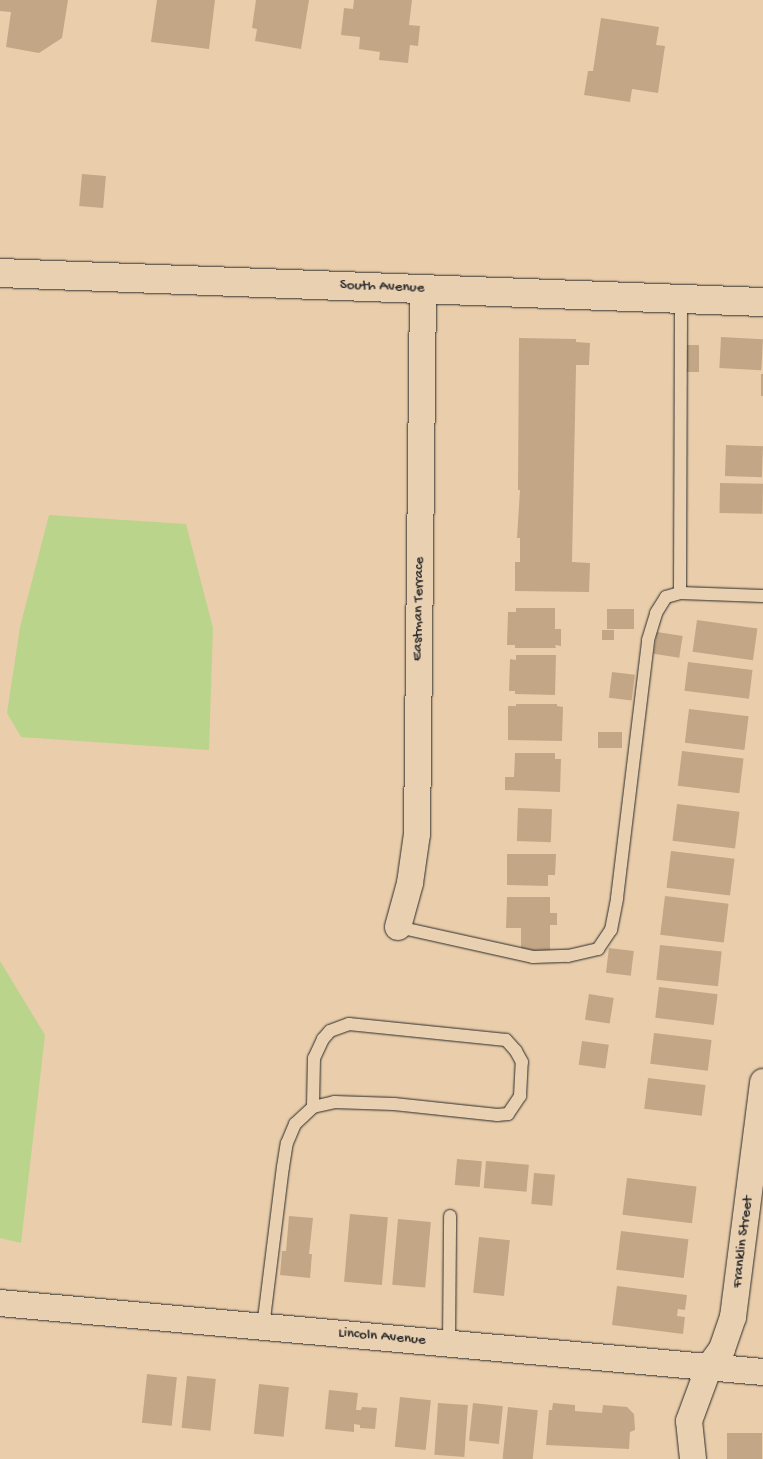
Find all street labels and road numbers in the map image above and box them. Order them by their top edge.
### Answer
street label: South Avenue [339,277,425,297]
street label: Eastman Terrace [409,557,429,661]
street label: Franklin Street [728,1195,758,1289]
street label: Lincoln Avenue [337,1324,427,1350]

